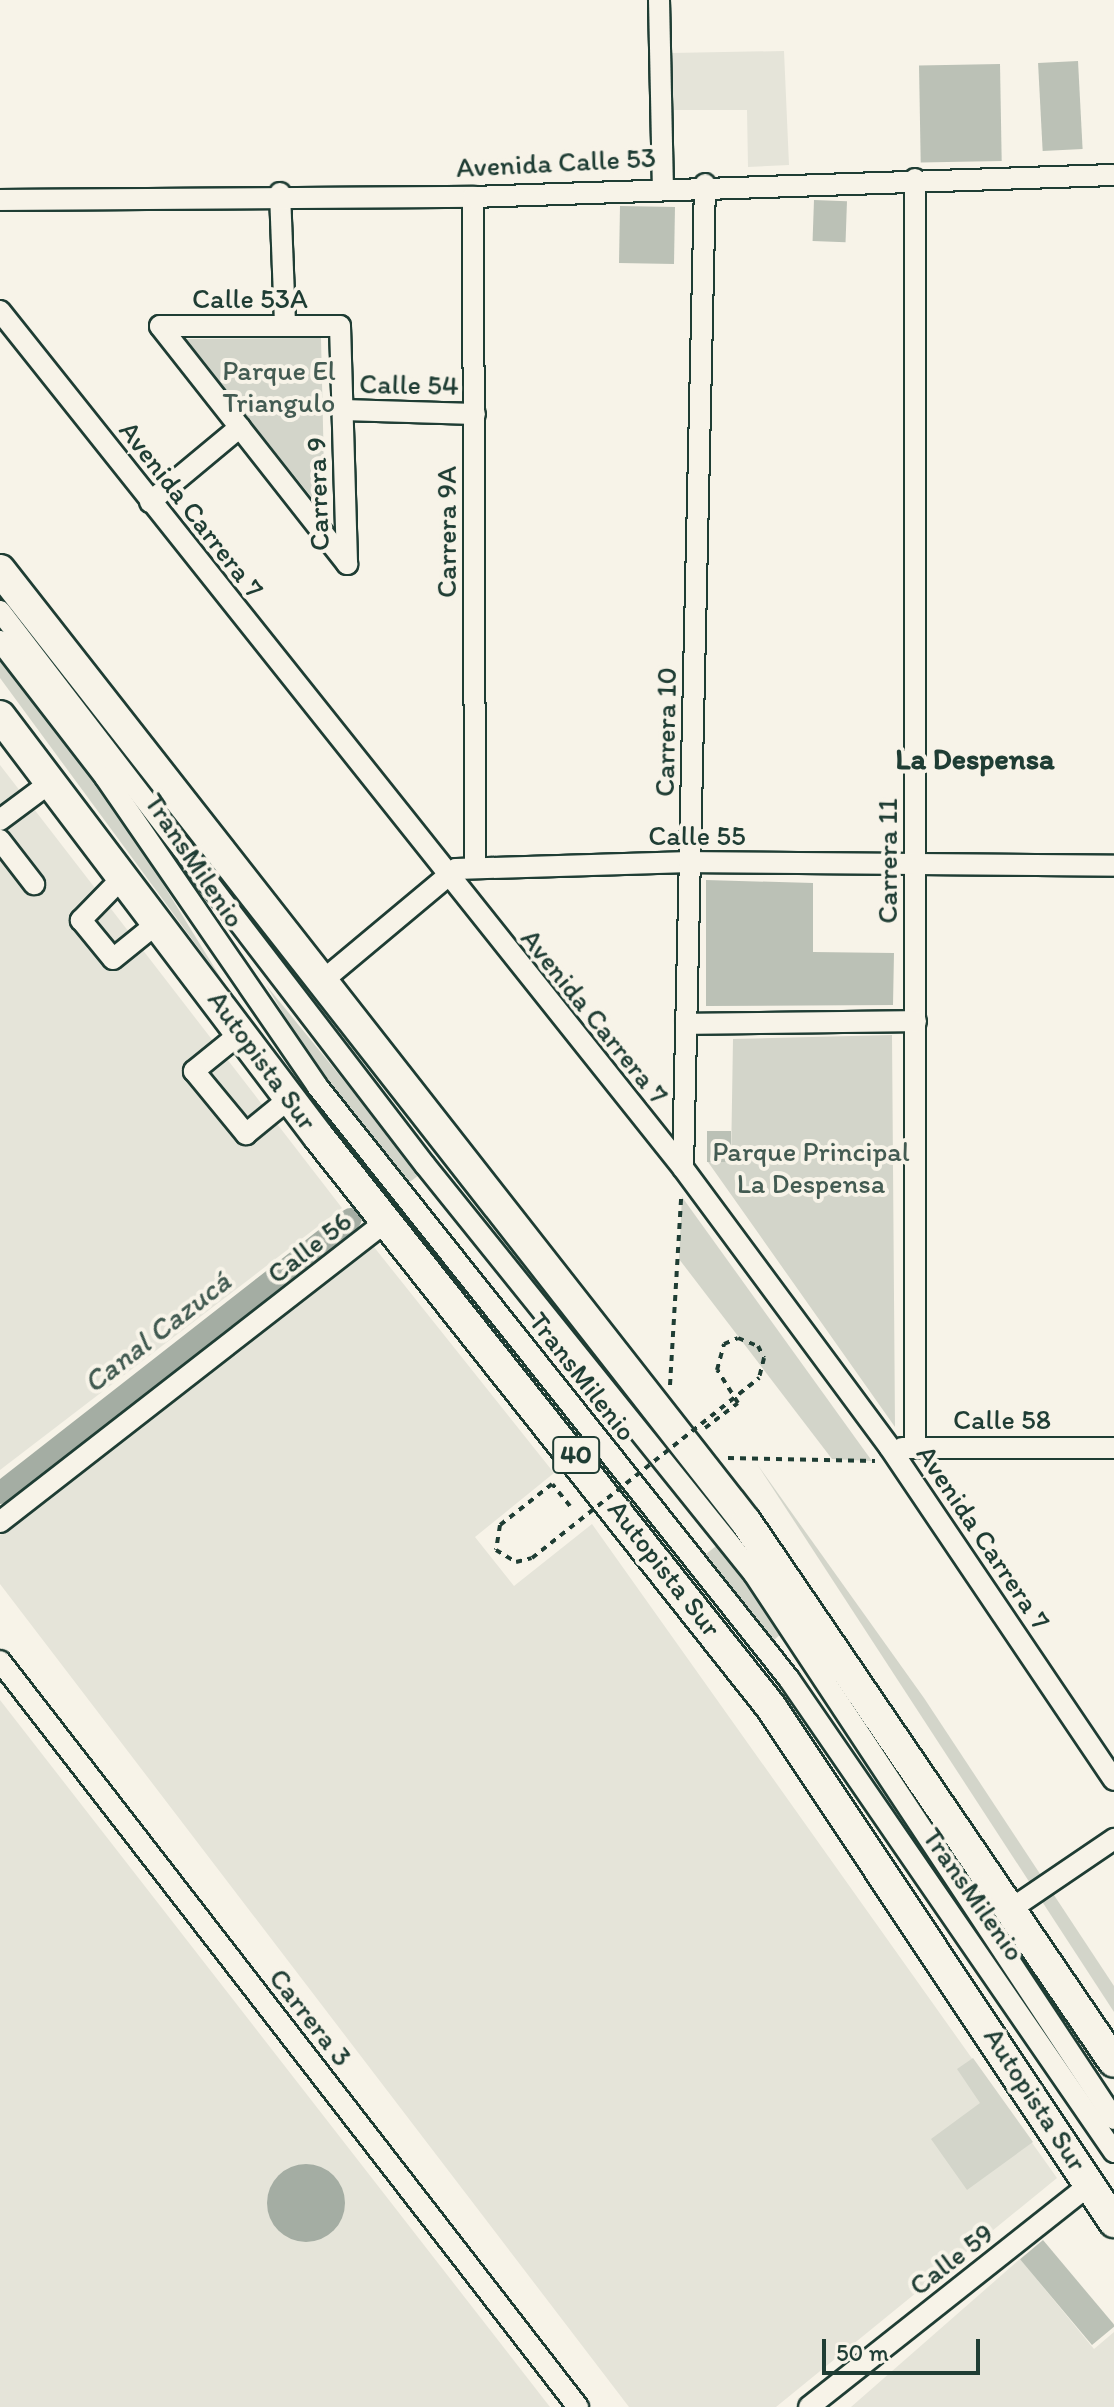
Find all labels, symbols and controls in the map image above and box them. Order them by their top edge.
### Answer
street label: Avenida Calle 53 [455,140,657,184]
street label: Calle 53A [192,281,308,315]
park label: Parque El Triangulo [222,353,336,419]
street label: Calle 54 [359,366,459,402]
street label: Avenida Carrera 7 [112,414,272,604]
street label: Carrera 9 [298,436,336,552]
street label: Carrera 9A [429,466,463,598]
street label: Carrera 10 [647,667,683,797]
district label: La Despensa [895,741,1055,777]
street label: TransMilenio [138,787,252,933]
street label: Carrera 11 [870,798,904,924]
street label: Calle 55 [648,818,746,852]
street label: Avenida Carrera 7 [514,922,676,1110]
street label: Autopista Sur [201,983,325,1137]
park label: Parque Principal La Despensa [713,1134,909,1200]
street label: Calle 56 [260,1204,358,1290]
water label: Canal Cazucá [76,1264,238,1400]
street label: TransMilenio [522,1305,644,1447]
street label: Calle 58 [953,1402,1051,1436]
road number: 40 [552,1433,600,1477]
street label: Avenida Carrera 7 [910,1438,1058,1636]
street label: Autopista Sur [601,1493,729,1643]
street label: TransMilenio [916,1821,1032,1967]
street label: Carrera 3 [262,1961,360,2073]
street label: Autopista Sur [977,2021,1095,2177]
street label: Calle 59 [902,2216,1000,2302]
scale bar [826,2323,984,2373]
text: 50 m [836,2338,889,2367]

